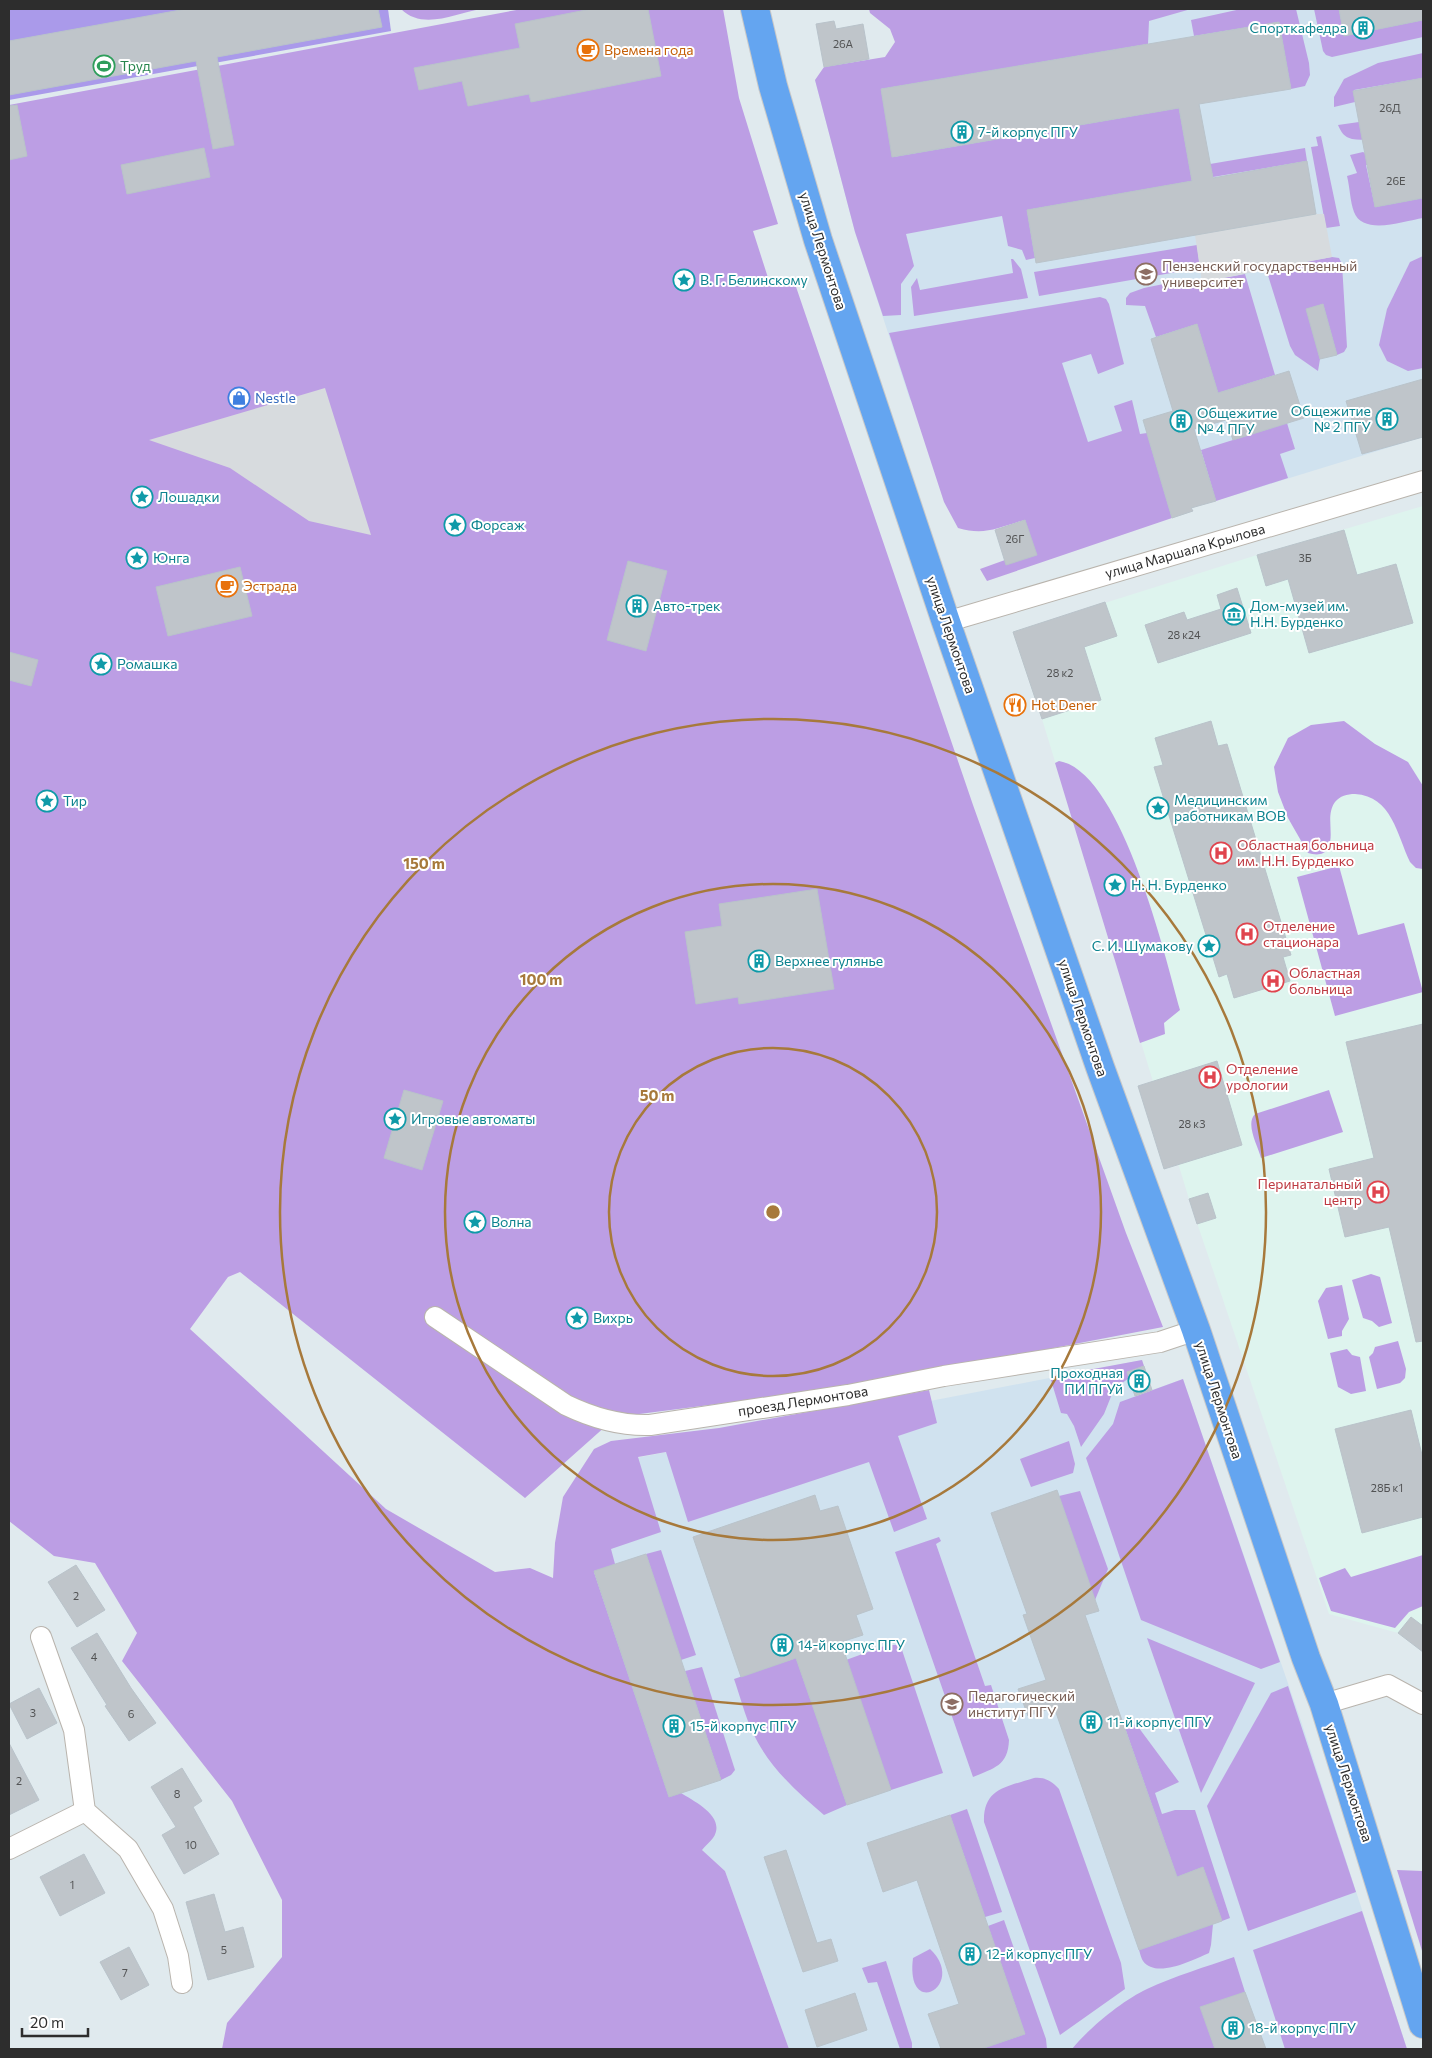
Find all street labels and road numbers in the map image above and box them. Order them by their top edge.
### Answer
street label: улица Лермонтова [796,190,851,312]
street label: улица Маршала Крылова [1103,520,1267,581]
street label: улица Лермонтова [923,574,980,696]
street label: улица Лермонтова [1055,957,1112,1079]
street label: улица Лермонтова [1192,1339,1247,1461]
street label: проезд Лермонтова [737,1382,869,1419]
street label: улица Лермонтова [1322,1722,1377,1844]

